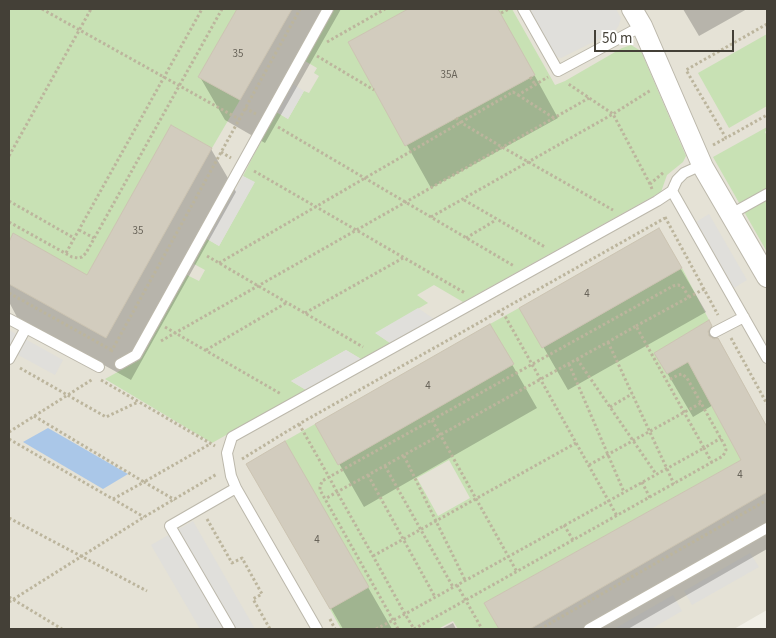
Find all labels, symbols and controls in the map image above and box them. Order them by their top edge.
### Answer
scale bar [596,20,736,52]
text: 50 m [602,28,632,49]
house number: 35 [233,48,243,62]
house number: 35А [441,69,457,83]
house number: 35 [133,225,143,239]
house number: 4 [584,288,590,302]
house number: 4 [425,380,431,394]
house number: 4 [737,469,743,483]
house number: 4 [314,534,320,548]

